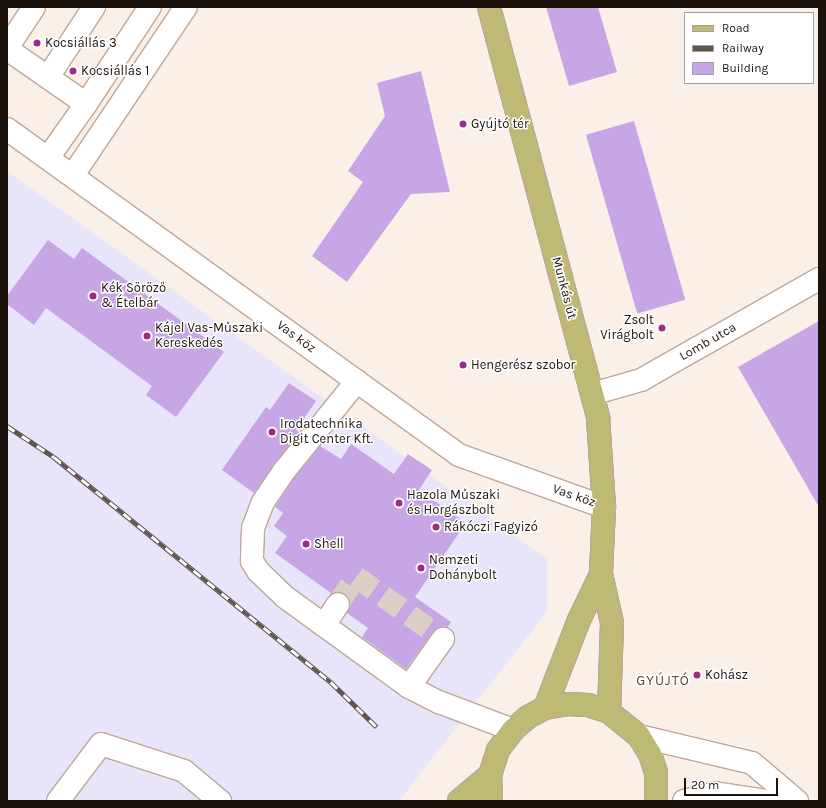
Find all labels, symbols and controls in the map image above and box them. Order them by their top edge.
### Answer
legend [684,12,814,84]
text: Road [722,21,750,35]
place label: Kocsiállás 3 [45,35,117,51]
marker: Kocsiállás 3 [32,38,42,48]
text: Railway [722,41,764,55]
text: Building [722,61,768,75]
place label: Kocsiállás 1 [81,63,149,79]
marker: Kocsiállás 1 [68,66,78,76]
place label: Gyújtó tér [471,116,529,132]
marker: Gyújtó tér [458,119,468,129]
street label: Munkás út [548,255,580,321]
place label: Kék Söröző & Ételbár [101,281,166,312]
marker: Kék Söröző & Ételbár [88,291,98,301]
place label: Zsolt Virágbolt [600,313,654,344]
street label: Vas köz [273,318,319,356]
street label: Lomb utca [677,320,739,364]
place label: Kájel Vas-Műszaki Kereskedés [155,321,263,352]
marker: Zsolt Virágbolt [657,323,667,333]
marker: Kájel Vas-Műszaki Kereskedés [142,331,152,341]
place label: Hengerész szobor [471,357,575,373]
marker: Hengerész szobor [458,360,468,370]
place label: Irodatechnika Digit Center Kft. [280,417,373,448]
marker: Irodatechnika Digit Center Kft. [267,427,277,437]
street label: Vas köz [550,481,598,511]
place label: Hazola Műszaki és Horgászbolt [407,488,500,519]
marker: Hazola Műszaki és Horgászbolt [394,498,404,508]
place label: Rákóczi Fagyizó [444,519,538,535]
marker: Rákóczi Fagyizó [431,522,441,532]
place label: Shell [314,536,344,552]
marker: Shell [301,539,311,549]
place label: Nemzeti Dohánybolt [429,553,497,584]
marker: Nemzeti Dohánybolt [416,563,426,573]
place label: Kohász [705,667,748,683]
marker: Kohász [692,670,702,680]
district label: GYÚJTÓ [636,673,690,689]
scale bar [686,770,780,796]
text: 20 m [691,778,719,792]

